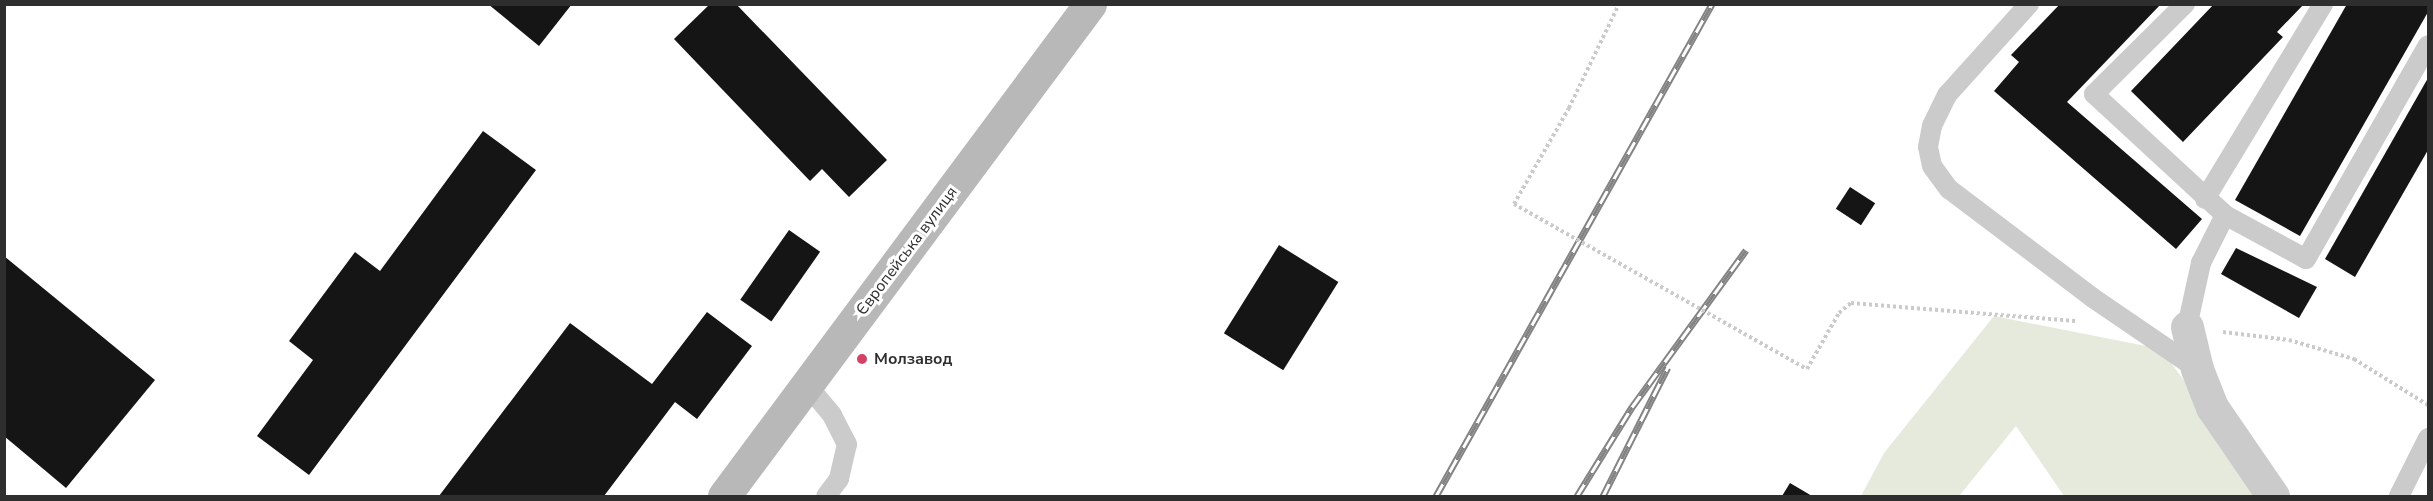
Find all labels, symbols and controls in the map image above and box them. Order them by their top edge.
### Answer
street label: Європейська вулиця [852,183,962,319]
place label: Молзавод [874,349,952,369]
marker: Молзавод [855,352,869,366]

